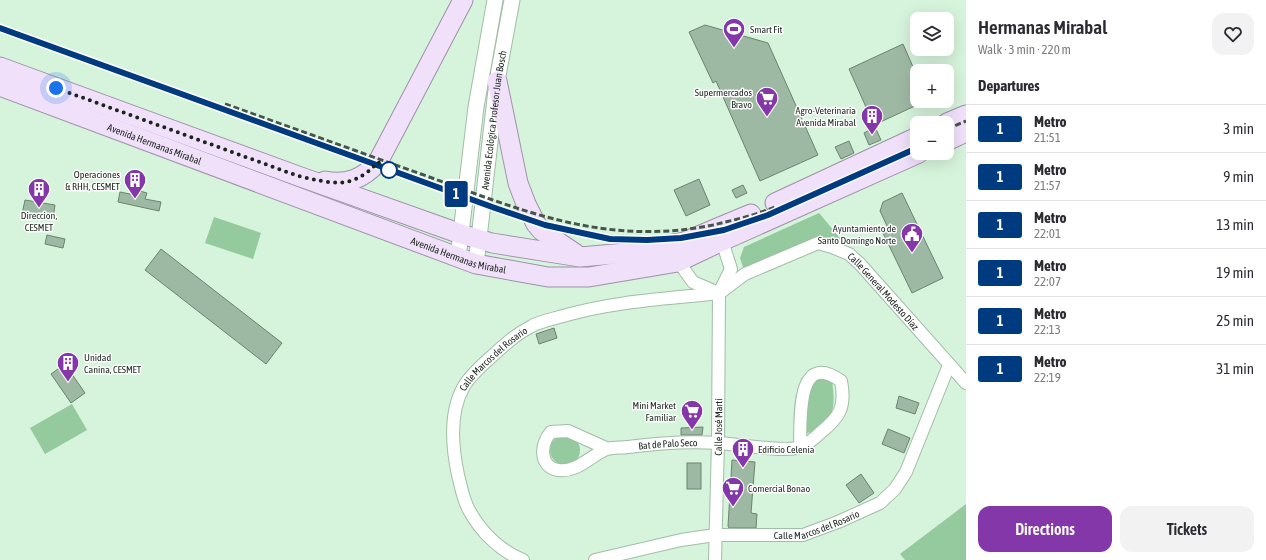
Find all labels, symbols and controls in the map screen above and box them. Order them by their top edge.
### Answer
map controls [910,12,954,160]
button: layers [910,12,954,56]
button: heart [1212,13,1254,55]
sports icon: Smart Fit [721,16,747,49]
text: Hermanas Mirabal [978,16,1107,38]
place label: Smart Fit [750,24,782,35]
text: Walk · 3 min · 220 m [978,42,1071,57]
street label: Avenida Ecológica Profesor Juan Bosch [480,49,509,190]
button: + [910,64,954,108]
text: Departures [978,77,1040,94]
your location [46,78,66,98]
supermarket icon: Supermercados Bravo [754,85,780,118]
place label: Supermercados Bravo [695,87,752,110]
building icon: Agro-Veterinaria Avenida Mirabal [859,103,885,136]
place label: Agro-Veterinaria Avenida Mirabal [796,105,856,128]
text: Metro [1034,113,1067,130]
button: − [910,116,954,160]
text: 3 min [1223,120,1254,137]
text: 1 [997,121,1003,137]
street label: Avenida Hermanas Mirabal [106,122,203,167]
text: 21:51 [1034,130,1061,145]
unlabelled marker [380,161,398,179]
text: Metro [1034,161,1067,178]
building icon: Operaciones & RHH, CESMET [122,167,148,200]
text: 9 min [1223,168,1254,185]
place label: Operaciones & RHH, CESMET [65,169,121,192]
text: 1 [997,169,1003,185]
building icon: Direccion, CESMET [26,176,52,209]
text: 21:57 [1034,178,1061,193]
line badge: 1 [443,181,469,207]
text: 1 [453,186,459,202]
text: Metro [1034,209,1067,226]
place label: Direccion, CESMET [21,210,57,233]
text: 13 min [1216,216,1254,233]
text: 1 [997,217,1003,233]
public building icon: Ayuntamiento de Santo Domingo Norte [899,221,925,254]
place label: Ayuntamiento de Santo Domingo Norte [818,223,896,246]
text: 22:01 [1034,226,1061,241]
street label: Avenida Hermanas Mirabal [409,235,507,275]
street label: Calle General Modesto Díaz [845,251,921,333]
text: Metro [1034,257,1067,274]
text: 19 min [1216,264,1254,281]
text: 1 [997,265,1003,281]
text: 22:07 [1034,274,1061,289]
text: Metro [1034,305,1067,322]
text: 25 min [1216,312,1254,329]
text: 1 [997,313,1003,329]
text: 22:13 [1034,322,1061,337]
street label: Calle Marcos del Rosario [457,325,529,393]
building icon: Unidad Canina, CESMET [55,350,81,383]
place label: Unidad Canina, CESMET [84,352,142,375]
text: Metro [1034,353,1067,370]
text: 31 min [1216,360,1254,377]
text: 1 [997,361,1003,377]
text: 22:19 [1034,370,1061,385]
supermarket icon: Mini Market Familiar [679,398,705,431]
street label: Calle José Martí [713,398,724,456]
place label: Mini Market Familiar [633,400,677,423]
building icon: Edificio Celenia [730,436,756,469]
street label: Bat de Palo Seco [638,437,698,452]
place label: Edificio Celenia [758,444,815,455]
supermarket icon: Comercial Bonao [720,475,746,508]
place label: Comercial Bonao [748,483,810,494]
button: Directions [978,506,1112,552]
button: Tickets [1120,506,1254,552]
street label: Calle Marcos del Rosario [774,508,861,541]

